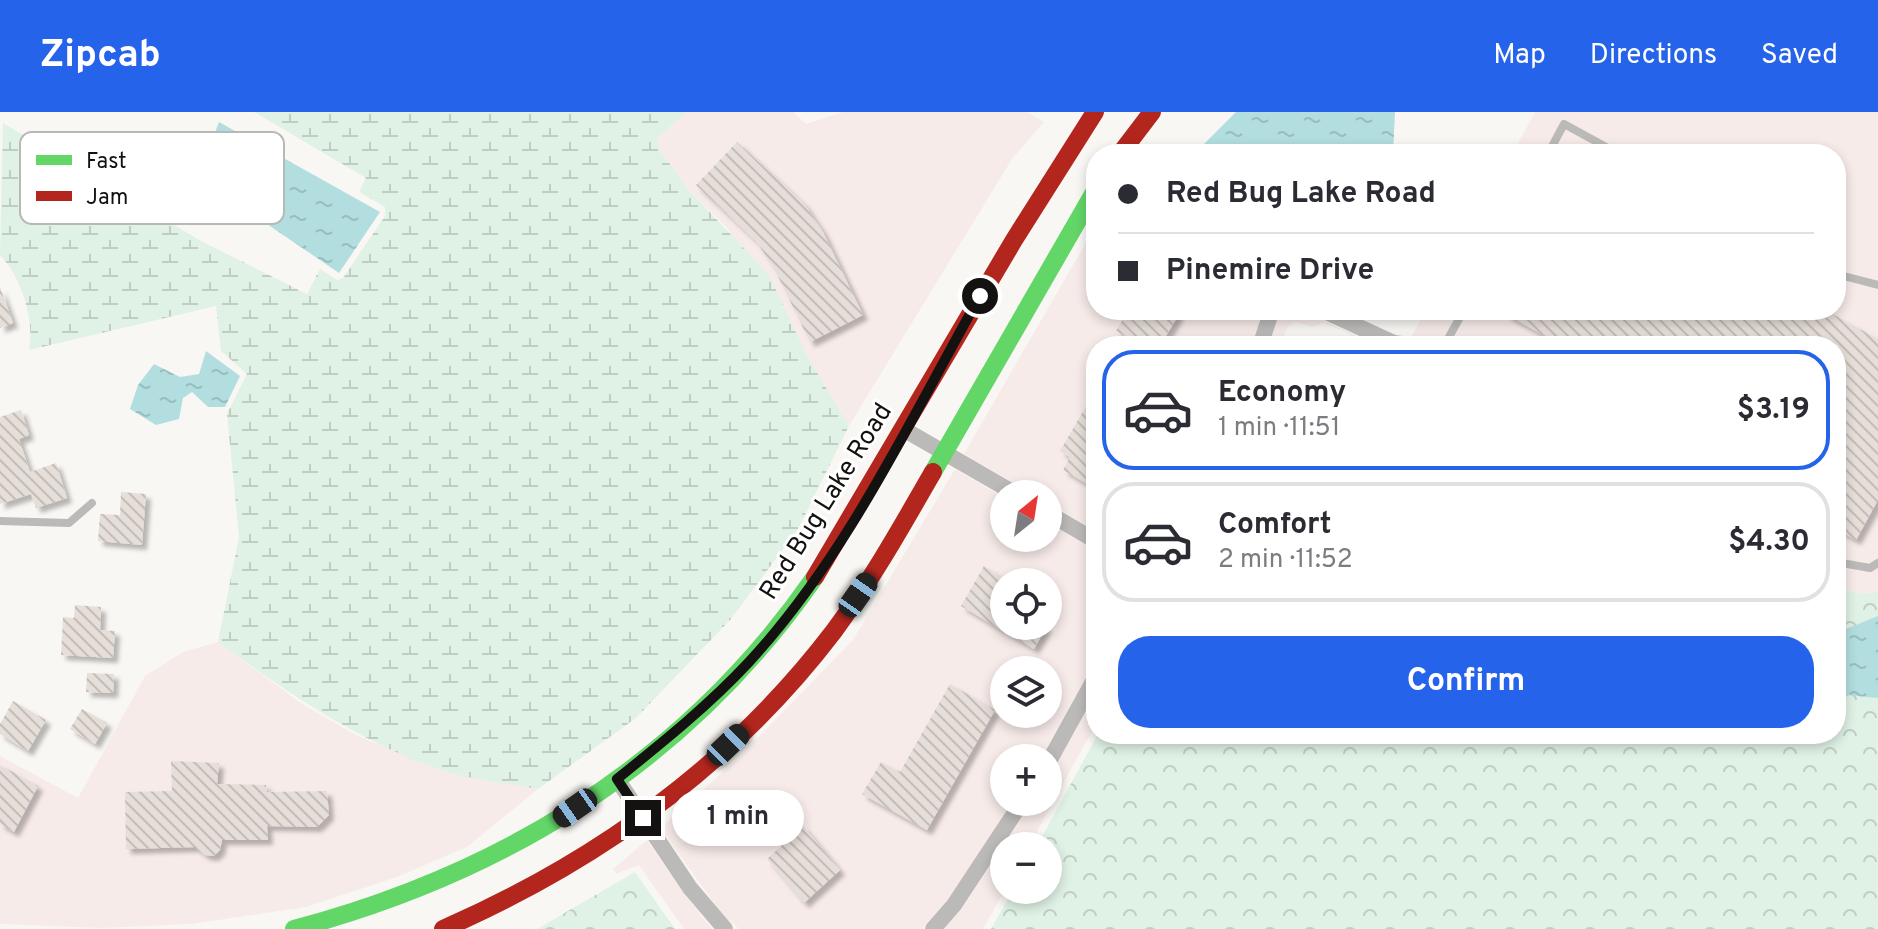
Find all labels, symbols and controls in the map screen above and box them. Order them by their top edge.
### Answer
text: Zipcab [40,32,161,81]
text: Map [1493,38,1546,74]
text: Directions [1590,38,1717,74]
text: Saved [1761,38,1838,74]
legend [20,132,284,224]
text: Fast [86,149,127,176]
text: Red Bug Lake Road [1166,176,1436,213]
text: Jam [86,185,129,212]
text: Pinemire Drive [1166,253,1374,290]
route start [962,278,998,314]
icon: car [1122,374,1194,446]
text: Economy [1218,375,1346,412]
text: $3.19 [1737,392,1810,429]
street label: Red Bug Lake Road [753,398,901,606]
text: 1 min · 11:51 [1218,412,1340,445]
north arrow [990,480,1062,552]
map controls [990,480,1062,904]
icon: car [1122,506,1194,578]
text: Comfort [1218,507,1331,544]
text: $4.30 [1728,524,1810,561]
text: 2 min · 11:52 [1218,544,1353,577]
car [834,568,882,622]
button: locate [990,568,1062,640]
button: Confirm [1118,636,1814,728]
button: layers [990,656,1062,728]
car [702,720,754,770]
button: + [990,744,1062,816]
car [548,784,602,832]
callout: 1 min [671,790,803,846]
route end [625,800,661,836]
text: 1 min [707,801,769,834]
button: − [990,832,1062,904]

